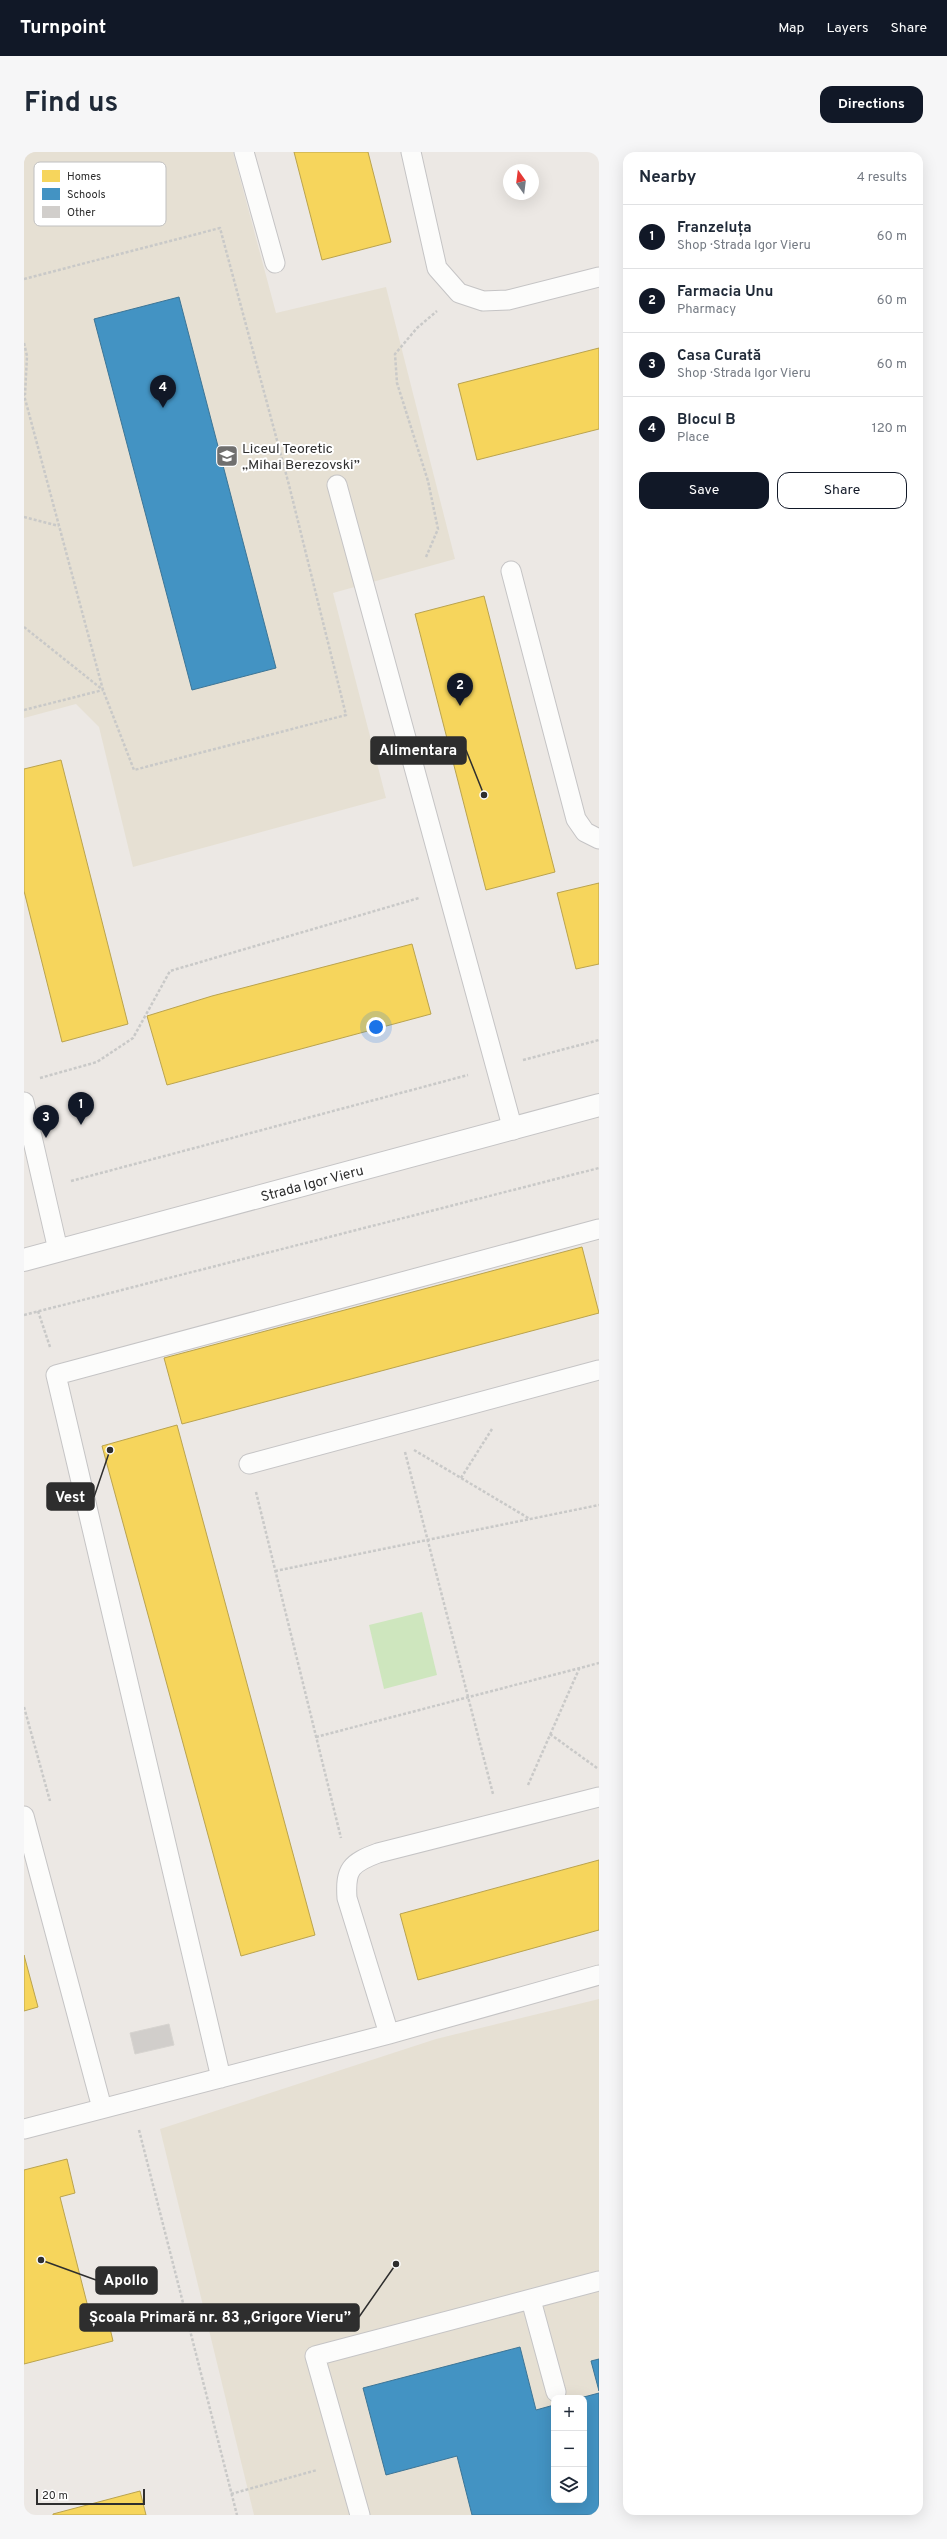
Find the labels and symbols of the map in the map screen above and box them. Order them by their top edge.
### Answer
legend [34,162,166,226]
north arrow [503,164,539,200]
text: Homes [67,170,101,184]
text: Schools [67,188,106,202]
text: Other [67,206,96,220]
pin: 4 [150,375,176,408]
place label: Liceul Teoretic „Mihai Berezovski” [242,441,360,474]
school or university icon: Liceul Teoretic „Mihai Berezovski” [214,443,240,469]
pin: 2 [447,673,473,706]
callout: Alimentara [371,737,466,764]
text: Alimentara [379,742,457,761]
your location [366,1017,386,1037]
pin: 1 [68,1092,94,1125]
pin: 3 [33,1105,59,1138]
street label: Strada Igor Vieru [259,1163,366,1206]
callout: Vest [47,1483,94,1510]
text: Vest [55,1489,85,1508]
callout: Apollo [96,2267,157,2294]
text: Apollo [103,2272,149,2291]
callout: Școala Primară nr. 83 „Grigore Vieru” [80,2304,359,2331]
text: Școala Primară nr. 83 „Grigore Vieru” [89,2309,351,2328]
scale bar [36,2487,145,2506]

